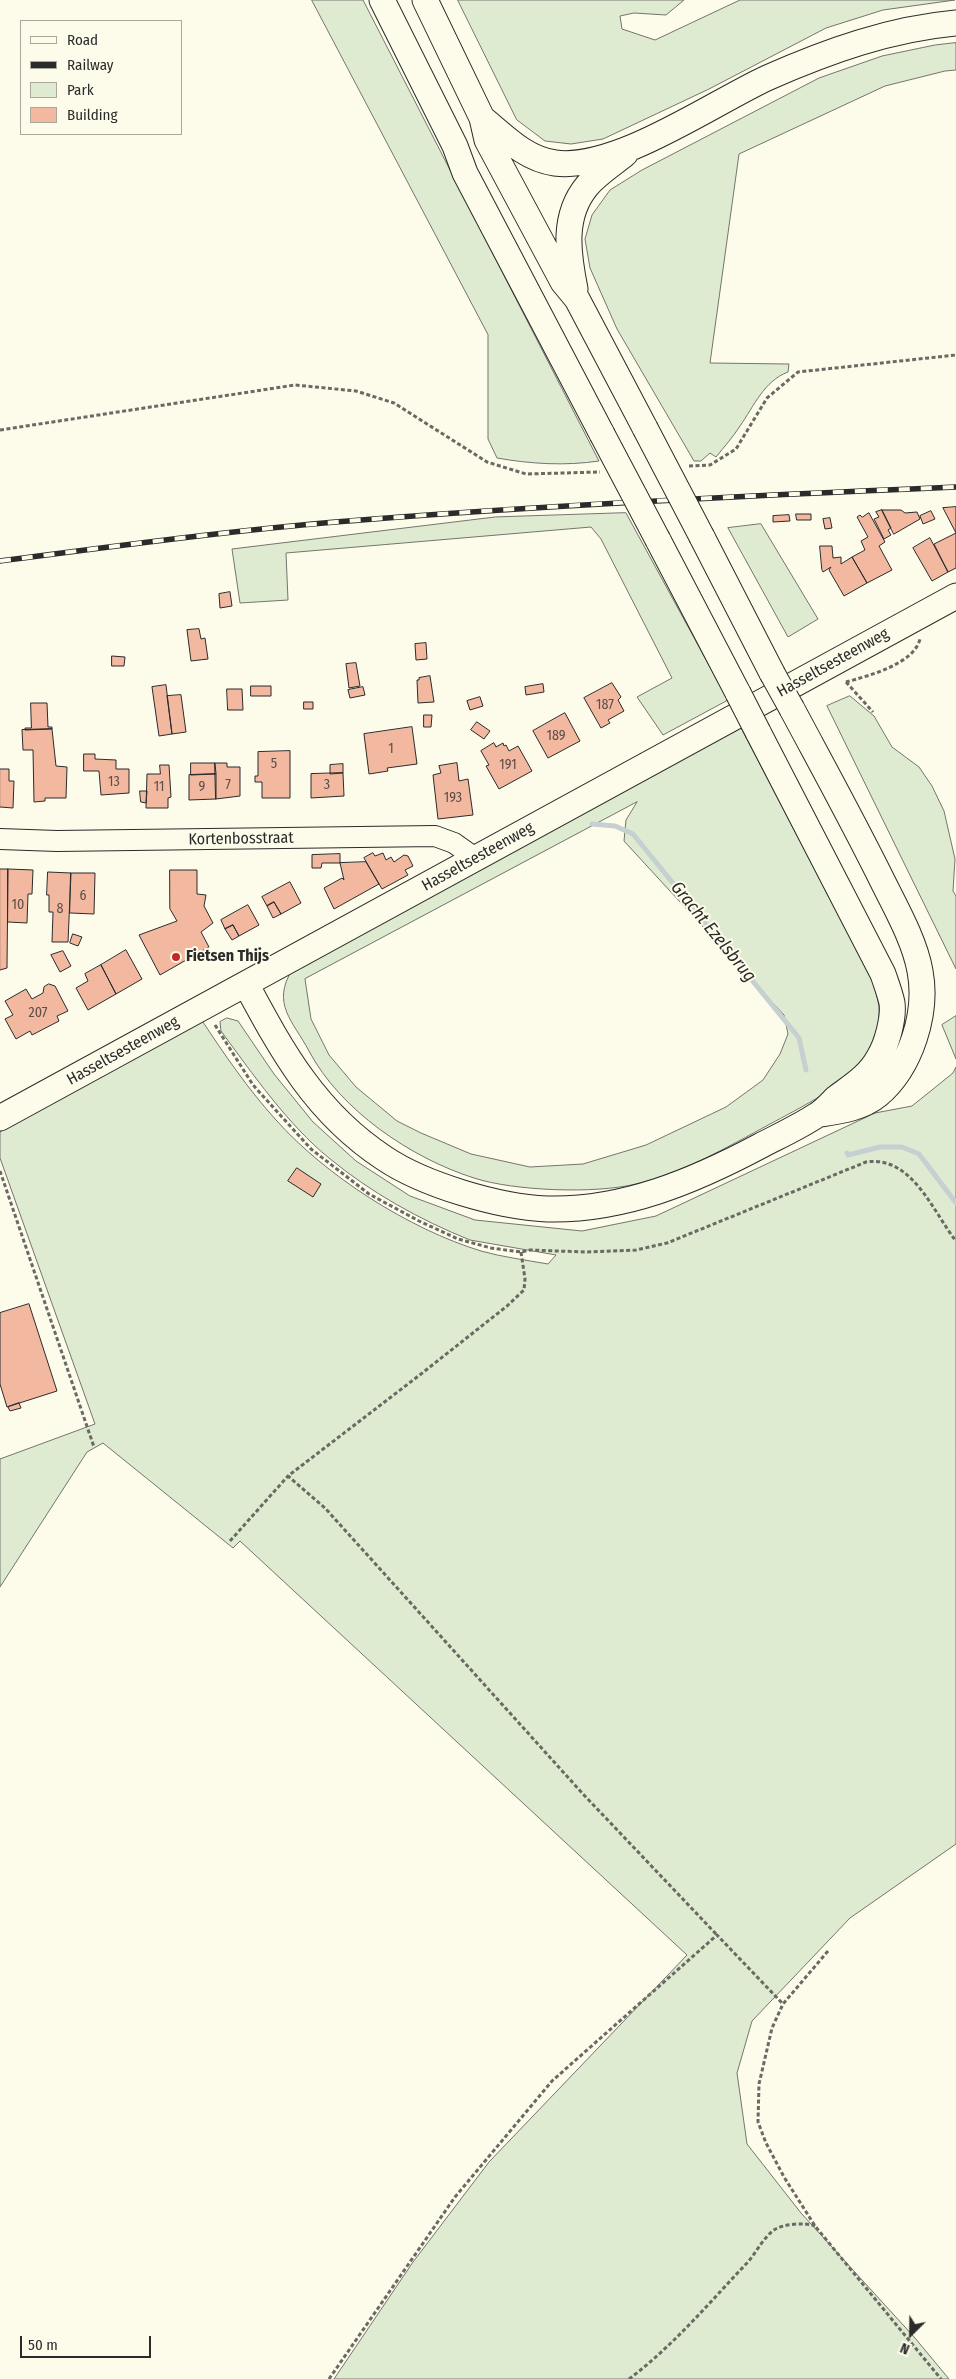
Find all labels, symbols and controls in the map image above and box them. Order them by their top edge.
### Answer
legend [20,20,182,135]
text: Road [67,31,98,49]
text: Railway [67,56,114,74]
text: Park [67,81,94,99]
text: Building [67,106,118,124]
street label: Hasseltsesteenweg [774,624,892,702]
house number: 187 [596,697,614,713]
house number: 189 [546,728,566,744]
house number: 1 [388,741,394,757]
house number: 5 [271,756,277,772]
house number: 191 [499,757,517,773]
house number: 13 [108,774,120,790]
house number: 7 [225,777,231,793]
house number: 3 [324,777,330,793]
house number: 11 [154,779,164,795]
house number: 9 [199,779,205,795]
house number: 193 [444,790,462,806]
street label: Hasseltsesteenweg [419,818,537,896]
street label: Kortenbosstraat [188,828,294,850]
water label: Gracht Ezelsbrug [666,877,760,987]
house number: 6 [80,888,86,904]
house number: 10 [12,897,24,913]
house number: 8 [57,901,63,917]
place label: Fietsen Thijs [186,947,269,967]
marker: Fietsen Thijs [170,951,182,963]
house number: 207 [29,1005,47,1021]
street label: Hasseltsesteenweg [64,1012,182,1090]
north arrow [886,2309,936,2359]
scale bar [22,2326,154,2358]
text: 50 m [28,2336,58,2354]
text: N [898,2339,912,2358]

